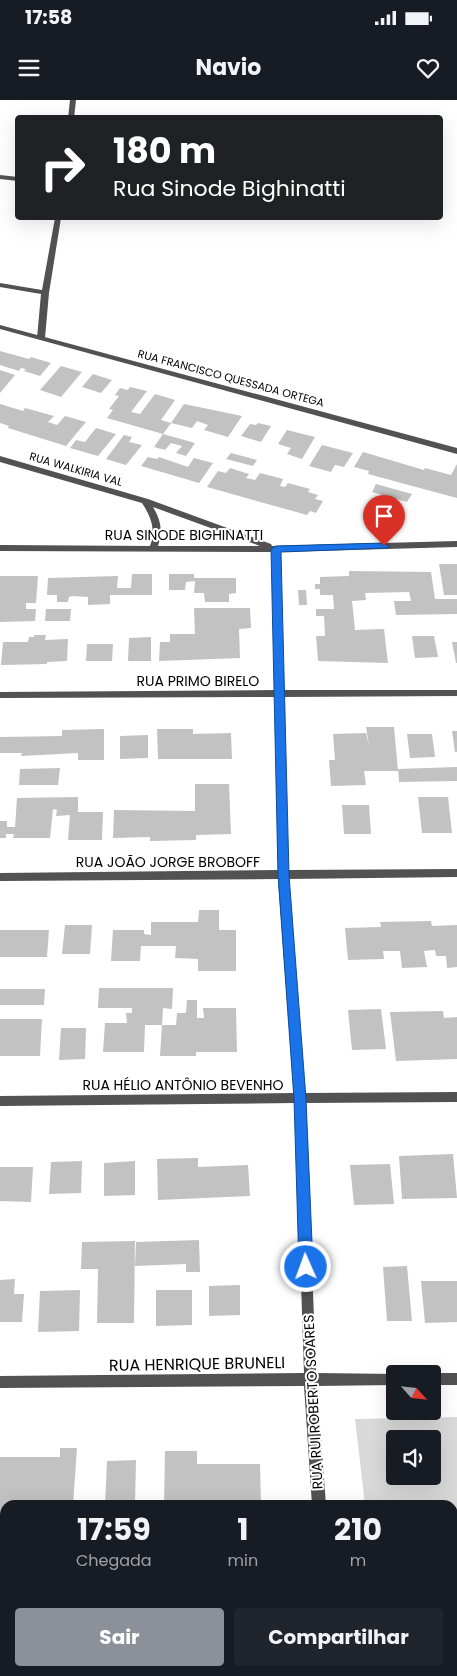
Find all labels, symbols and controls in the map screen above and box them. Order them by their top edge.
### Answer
text: 17:58 [25,4,72,31]
text: Navio [196,52,261,83]
icon: menu [15,54,43,82]
icon: heart [414,54,442,82]
text: 180 m [113,126,216,175]
icon: right [30,135,95,200]
text: Rua Sinode Bighinatti [113,173,346,204]
street label: RUA FRANCISCO QUESSADA ORTEGA [136,345,327,411]
street label: RUA WALKIRIA VAL [28,448,125,490]
pin [363,495,405,546]
icon: arrive [370,502,398,530]
street label: RUA SINODE BIGHINATTI [105,525,263,545]
street label: RUA PRIMO BIRELO [137,671,259,691]
street label: RUA JOÃO JORGE BROBOFF [76,852,260,872]
street label: RUA HÉLIO ANTÔNIO BEVENHO [82,1075,284,1095]
position arrow [279,1240,331,1292]
street label: RUA RUI ROBERTO SOARES [298,1314,328,1490]
street label: RUA HENRIQUE BRUNELI [109,1351,285,1377]
north arrow [386,1365,441,1420]
map controls [386,1365,441,1485]
button: sound [386,1430,441,1485]
text: 17:59 [77,1508,151,1551]
text: 1 [237,1508,249,1551]
text: 210 [334,1508,382,1551]
text: Chegada [76,1549,152,1572]
text: min [228,1549,258,1572]
text: m [350,1549,366,1572]
button: Sair [15,1608,224,1666]
button: Compartilhar [234,1608,443,1666]

